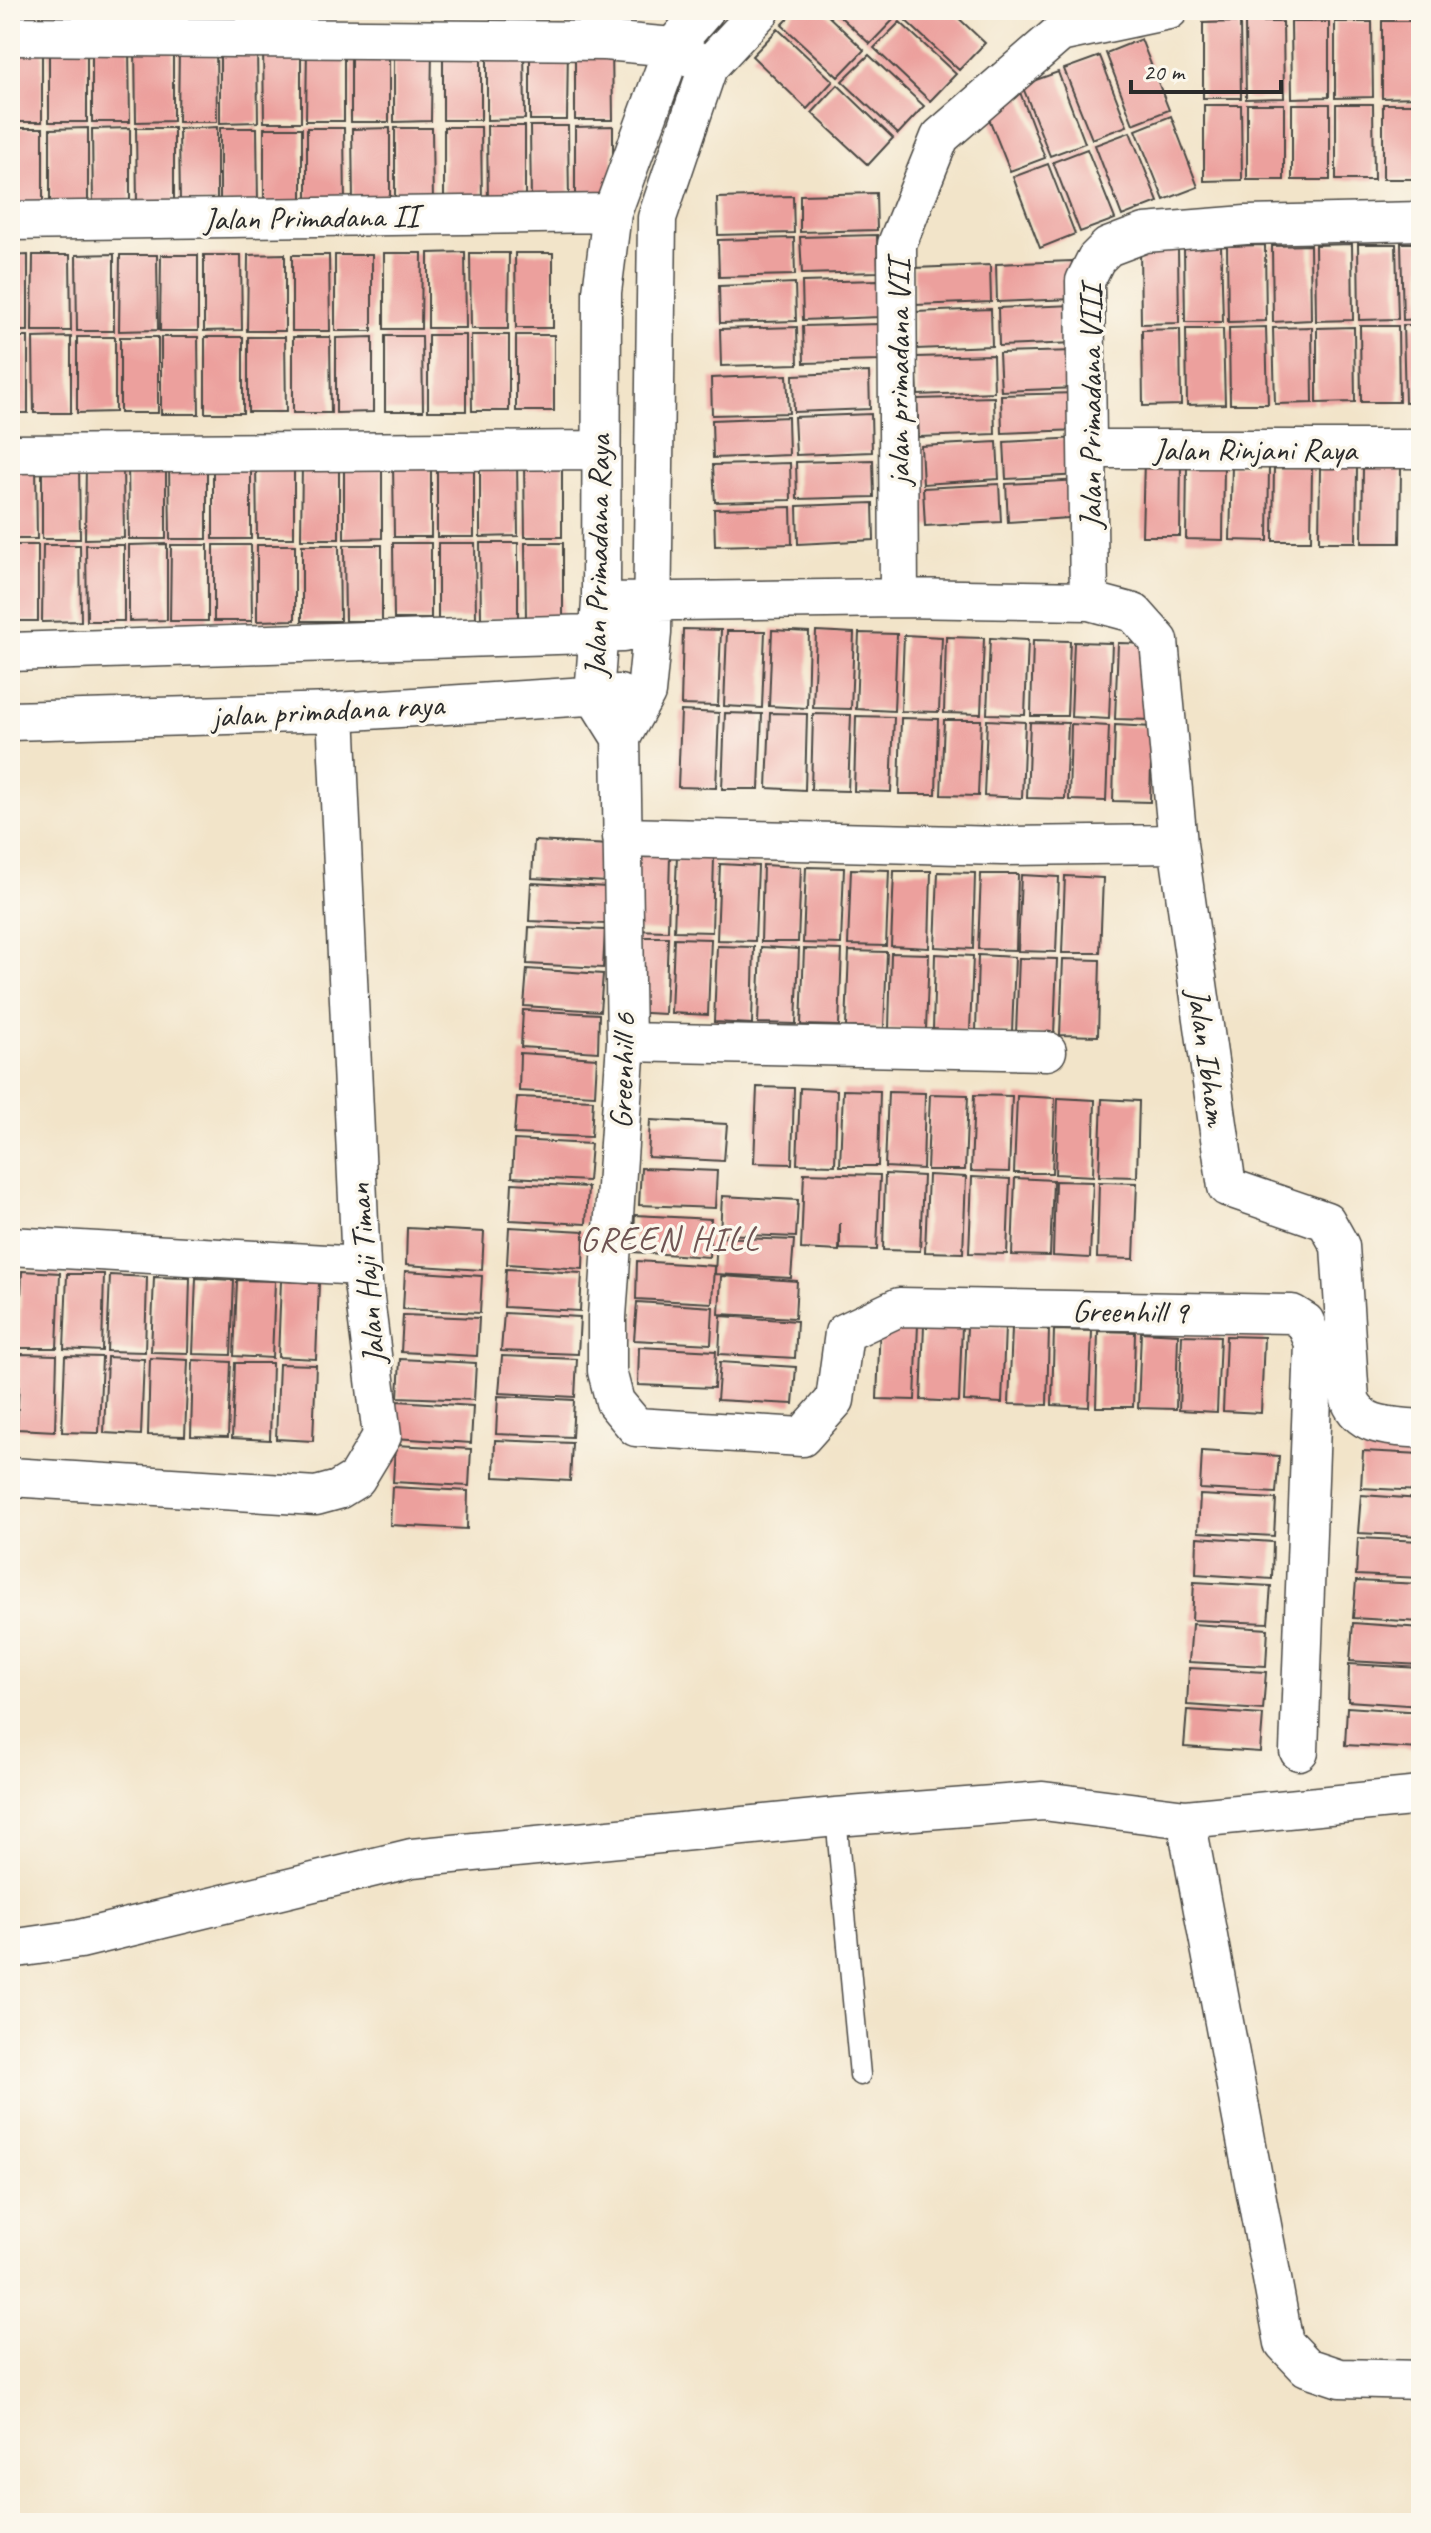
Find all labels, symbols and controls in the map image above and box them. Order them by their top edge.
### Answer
scale bar [1131,44,1281,94]
text: 20 m [1143,57,1186,87]
street label: Jalan Primadana II [201,195,425,240]
street label: jalan primadana VII [878,253,919,488]
street label: Jalan Primadana VIII [1070,279,1111,531]
street label: Jalan Rinjani Raya [1151,429,1359,470]
street label: Jalan Primadana Raya [575,432,620,680]
street label: jalan primadana raya [208,684,447,737]
street label: Jalan Ibham [1177,984,1238,1131]
street label: Greenhill 6 [600,1011,645,1130]
street label: Jalan Haji Timan [338,1181,395,1368]
district label: GREEN HILL [580,1217,760,1260]
street label: Greenhill 9 [1072,1290,1191,1333]

